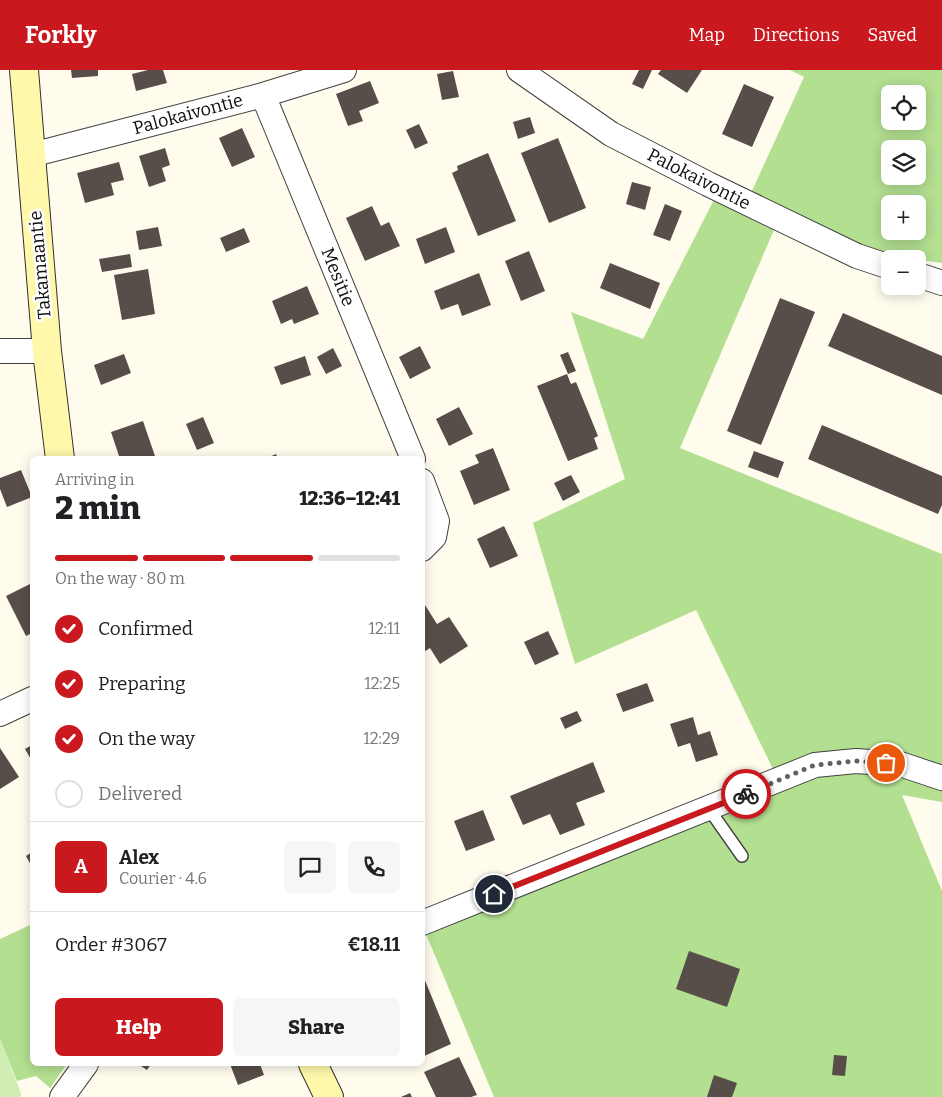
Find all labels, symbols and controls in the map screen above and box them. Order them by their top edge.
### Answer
text: Forkly [25,21,97,49]
text: Map [689,24,725,46]
text: Directions [753,24,840,46]
text: Saved [868,24,917,46]
map controls [881,85,926,295]
button: locate [881,85,926,130]
street label: Palokaivontie [131,89,245,139]
button: layers [881,140,926,185]
street label: Palokaivontie [644,144,754,214]
button: + [881,195,926,240]
street label: Takamaantie [24,210,56,320]
street label: Mesitie [316,244,360,310]
button: − [881,250,926,295]
text: Arriving in [55,470,134,489]
text: 12:36–12:41 [299,487,400,510]
text: 2 min [55,489,141,527]
text: On the way · 80 m [55,569,185,588]
icon: check [55,615,83,643]
text: Confirmed [98,617,193,640]
text: 12:11 [368,619,400,638]
icon: check [55,670,83,698]
text: Preparing [98,672,186,695]
text: 12:25 [364,674,400,693]
icon: check [55,725,83,753]
text: On the way [98,727,195,750]
text: 12:29 [363,729,400,748]
pin [865,742,907,784]
icon: bag [872,749,900,777]
courier [721,769,771,819]
icon: bike [732,780,760,808]
text: Delivered [98,782,182,805]
button: chat [284,841,336,893]
button: phone [348,841,400,893]
text: Alex [119,846,159,869]
text: A [74,855,88,878]
text: Courier · 4.6 [119,869,207,888]
pin [473,873,515,915]
icon: home [480,880,508,908]
text: Order #3067 [55,933,167,956]
text: €18.11 [347,933,400,956]
button: Help [55,998,223,1056]
button: Share [233,998,400,1056]

